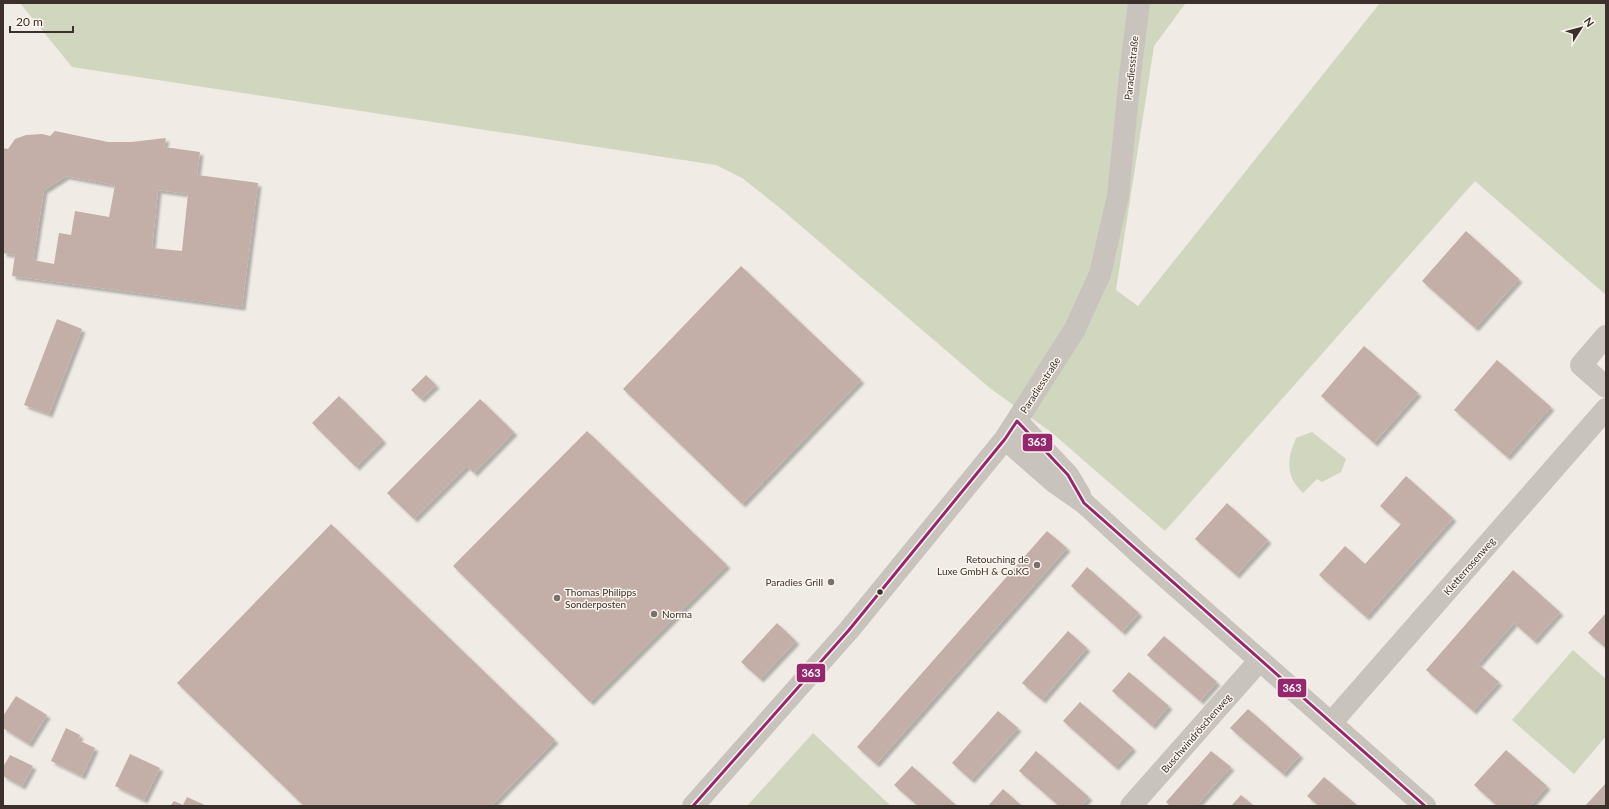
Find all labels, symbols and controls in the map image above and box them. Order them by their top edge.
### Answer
scale bar [10,8,73,34]
north arrow [1561,8,1601,48]
text: 20 m [16,14,43,29]
text: N [1582,15,1597,29]
street label: Paradiesstraße [1122,35,1140,101]
street label: Paradiesstraße [1017,355,1063,415]
line badge: 363 [1022,433,1053,452]
text: 363 [1027,435,1047,448]
street label: Kletterrosenweg [1441,535,1497,597]
place label: Retouching de Luxe GmbH & Co.KG [937,553,1029,577]
marker: Retouching de Luxe GmbH & Co.KG [1032,560,1042,570]
place label: Paradies Grill [765,576,823,588]
marker: Paradies Grill [826,577,836,587]
place label: Thomas Philipps Sonderposten [565,586,636,610]
unlabelled marker [875,587,885,597]
marker: Thomas Philipps Sonderposten [552,593,562,603]
place label: Norma [662,608,692,620]
marker: Norma [649,609,659,619]
line badge: 363 [796,663,826,683]
text: 363 [801,666,821,679]
line badge: 363 [1277,678,1307,698]
text: 363 [1282,681,1302,694]
street label: Buschwindröschenweg [1158,691,1234,775]

